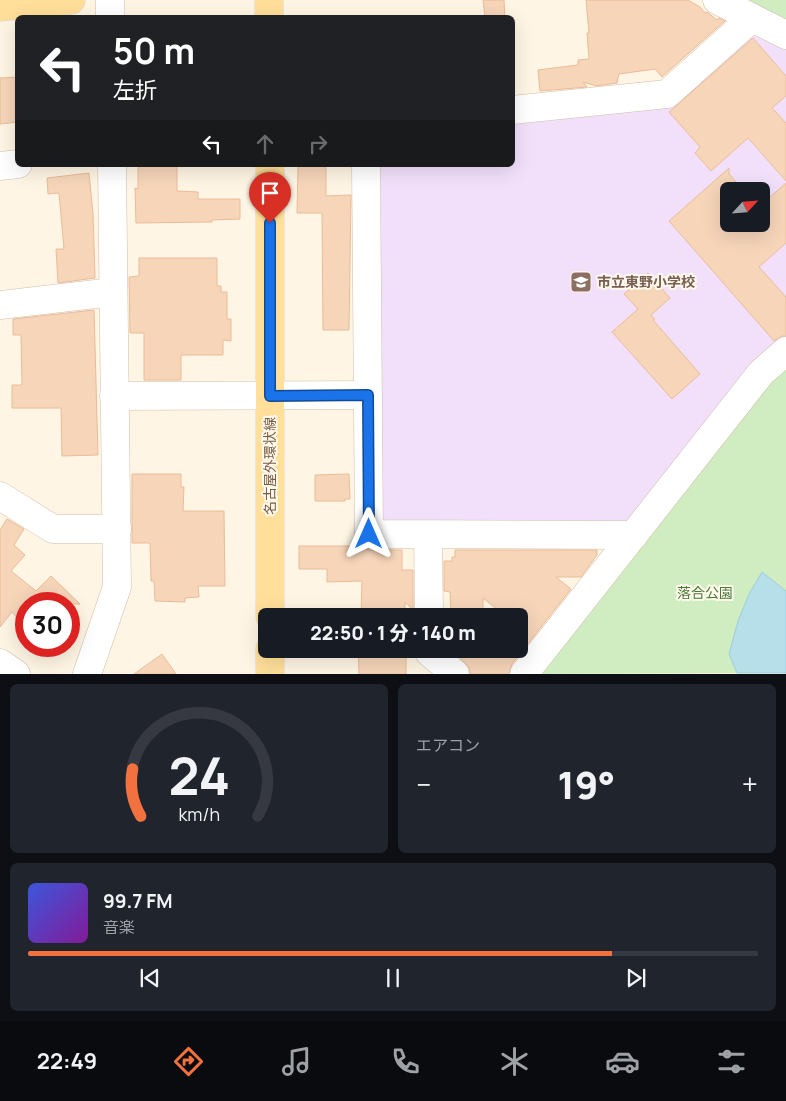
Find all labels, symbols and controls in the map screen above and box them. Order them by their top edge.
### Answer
text: 50 m [113,27,195,75]
icon: left [30,35,95,100]
text: 左折 [113,75,157,105]
icon: left [198,130,226,158]
icon: ahead [251,130,279,158]
icon: right [304,130,332,158]
pin [249,172,291,223]
icon: arrive [256,179,284,207]
north arrow [720,182,770,232]
map controls [720,182,770,232]
school or university icon: 市立東野小学校 [569,270,593,294]
place label: 市立東野小学校 [597,272,695,291]
street label: 名古屋外環状線 [260,417,279,515]
position arrow [342,507,394,559]
park label: 落合公園 [677,583,733,602]
speed limit sign: 30 [15,592,80,657]
text: 22:50 · 1 分 · 140 m [310,620,476,646]
text: エアコン [416,734,480,756]
text: 24 [168,740,230,811]
text: 19° [557,758,615,810]
text: − [416,765,431,803]
text: + [742,765,758,803]
text: km/h [178,802,220,826]
text: 99.7 FM [103,888,172,914]
text: 音楽 [103,916,135,938]
icon: previous [136,964,164,992]
icon: pause [379,964,407,992]
icon: next [622,964,650,992]
icon: directions [171,1044,206,1079]
icon: music [279,1044,314,1079]
icon: phone [388,1044,423,1079]
icon: climate [497,1044,532,1079]
icon: car [605,1044,640,1079]
icon: filters [714,1044,749,1079]
text: 22:49 [37,1046,97,1076]

